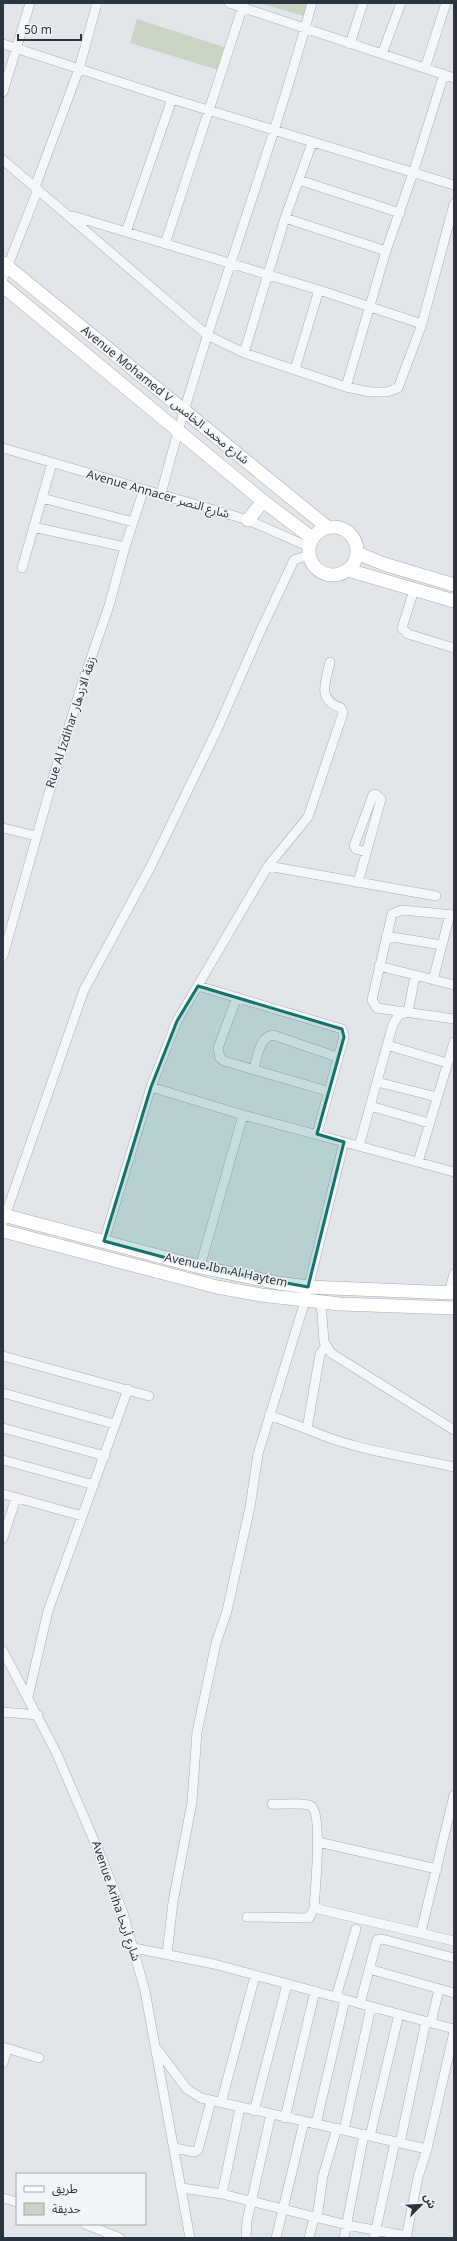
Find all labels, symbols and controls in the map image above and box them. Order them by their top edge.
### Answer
scale bar [18,16,81,42]
text: 50 m [24,21,52,38]
street label: Avenue Mohamed V شارع محمد الخامس [77,321,253,469]
street label: Avenue Annacer شارع النصر [84,465,232,523]
street label: Rue Al Izdihar زنقة الازدهار [41,654,100,790]
street label: Avenue Ibn Al Haytem [163,1248,289,1291]
street label: Avenue Ariha شارع أريحا [87,1838,145,1964]
legend [16,2173,146,2225]
text: طريق [52,2180,78,2197]
north arrow [401,2185,441,2225]
text: ش [421,2191,441,2211]
text: حديقة [52,2200,81,2217]

